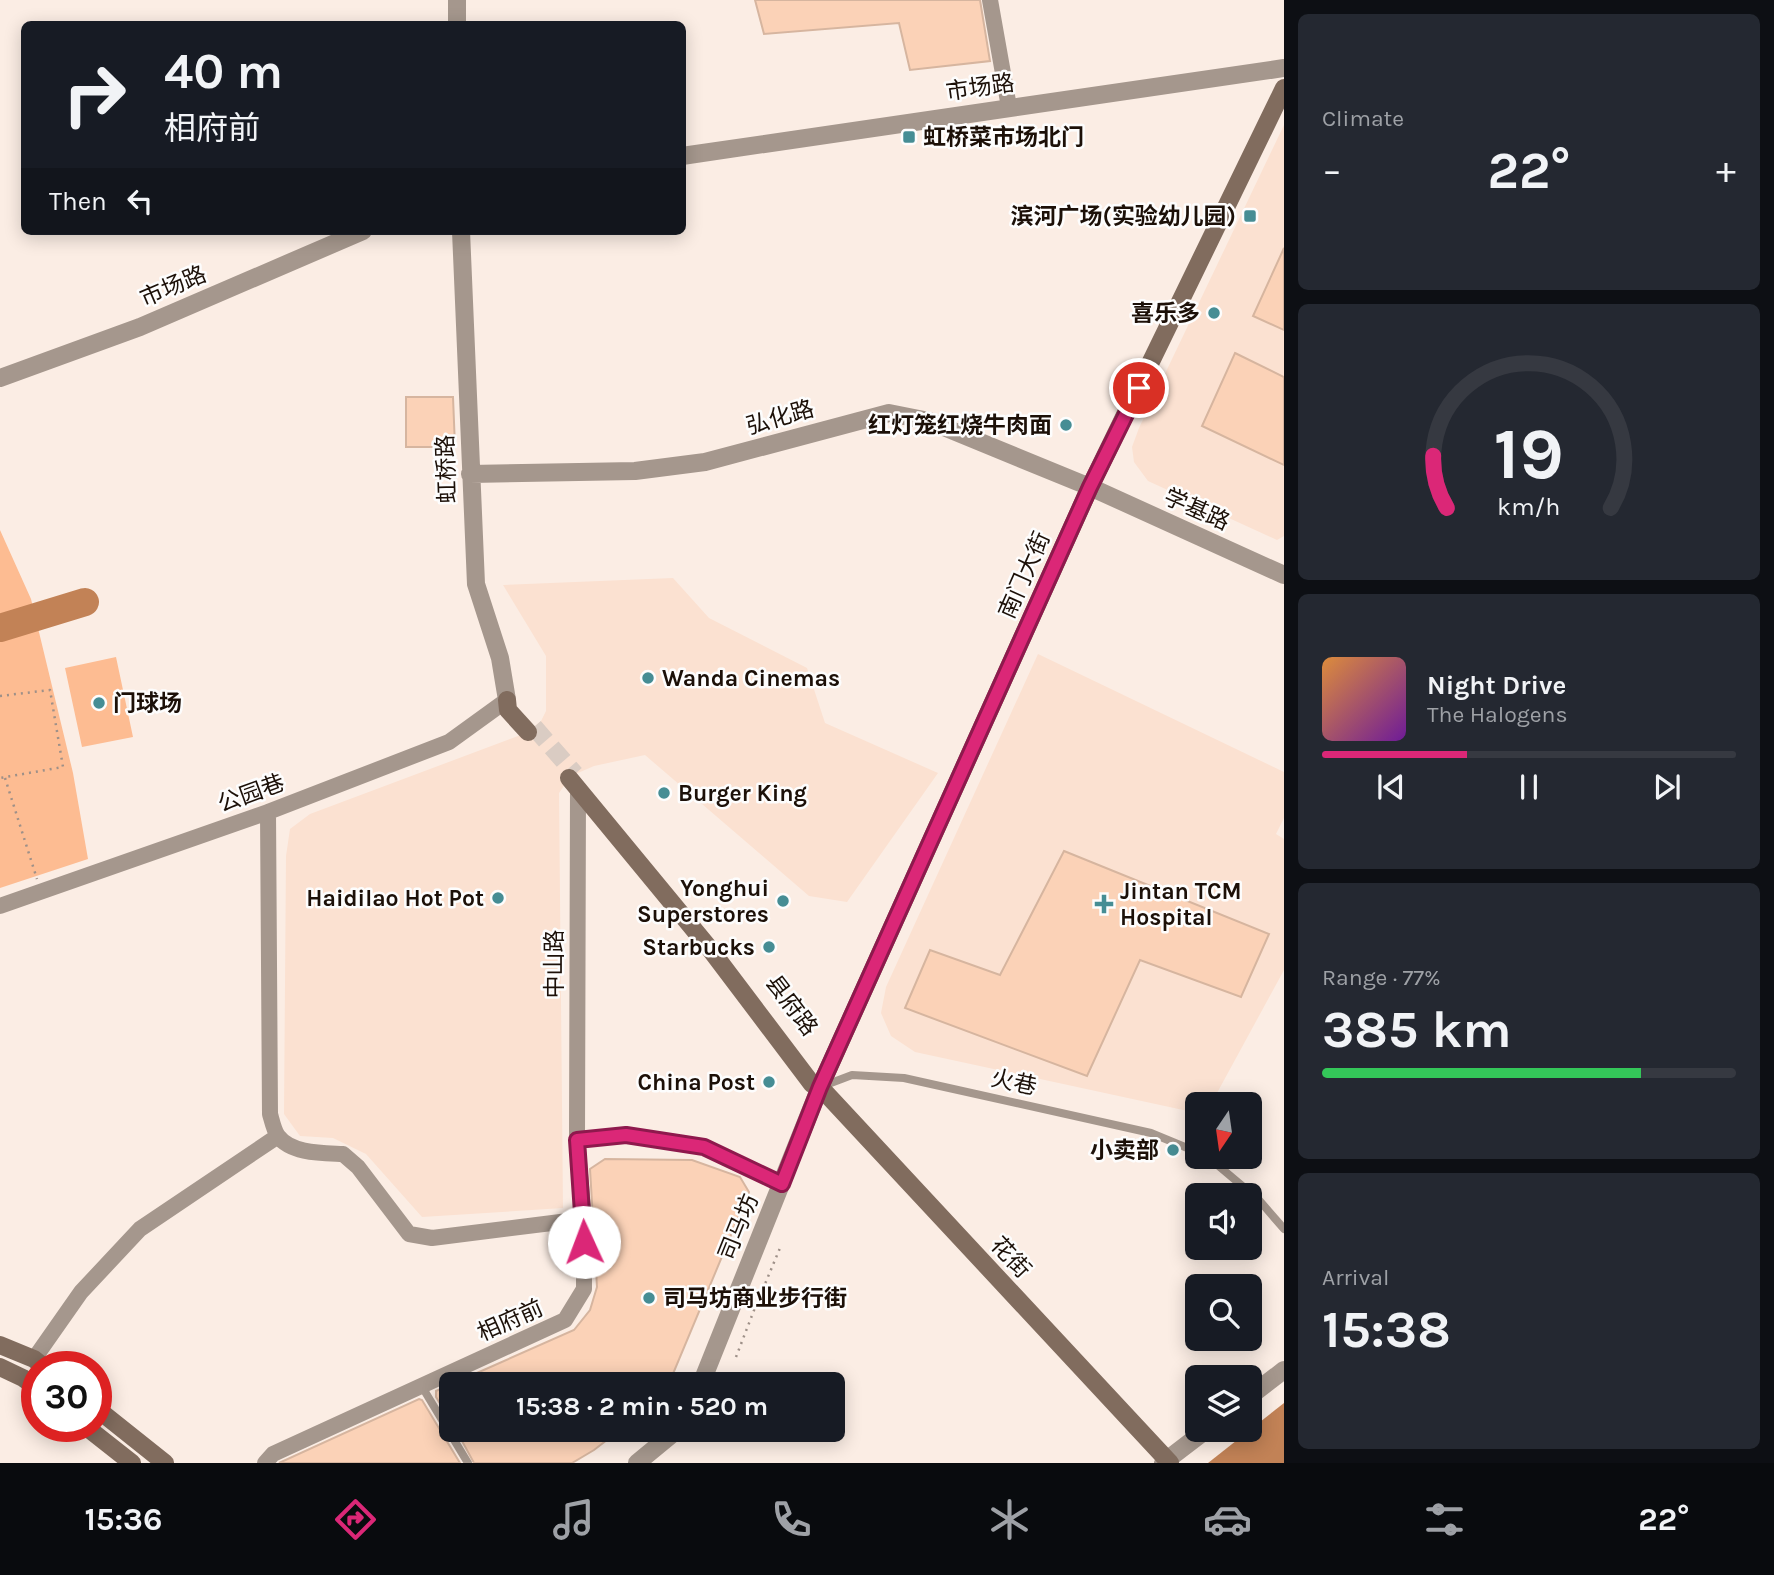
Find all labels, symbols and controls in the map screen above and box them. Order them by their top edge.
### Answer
text: 40 m [164,43,283,100]
icon: right [49,49,140,140]
street label: 市场路 [944,69,1016,106]
text: Climate [1322,105,1404,132]
text: 相府前 [164,110,260,147]
place label: 虹桥菜市场北门 [923,124,1084,151]
marker: 虹桥菜市场北门 [901,129,917,145]
text: 22° [1487,140,1571,201]
text: − [1322,148,1342,193]
text: + [1716,148,1736,193]
icon: left [121,182,159,220]
text: Then [49,186,107,217]
place label: 滨河广场(实验幼儿园) [1011,203,1236,230]
marker: 滨河广场(实验幼儿园) [1242,208,1258,224]
street label: 市场路 [136,261,210,312]
place label: 喜乐多 [1131,300,1200,327]
marker: 喜乐多 [1206,305,1222,321]
pin [1109,358,1169,418]
icon: arrive [1120,369,1158,407]
street label: 弘化路 [743,395,817,440]
text: 19 [1494,411,1564,496]
place label: 红灯笼红烧牛肉面 [868,412,1052,439]
marker: 红灯笼红烧牛肉面 [1058,417,1074,433]
street label: 虹桥路 [432,434,461,504]
street label: 学基路 [1160,483,1234,536]
text: km/h [1497,491,1561,520]
street label: 南门大街 [993,528,1055,623]
place label: Wanda Cinemas [662,665,840,692]
marker: Wanda Cinemas [640,670,656,686]
text: Night Drive [1427,670,1566,701]
place label: 门球场 [113,690,182,717]
marker: 门球场 [91,695,107,711]
text: The Halogens [1427,701,1567,728]
icon: previous [1372,768,1410,806]
icon: pause [1510,768,1548,806]
icon: next [1648,768,1686,806]
street label: 公园巷 [214,769,288,818]
place label: Burger King [678,780,807,807]
marker: Burger King [656,785,672,801]
place label: Yonghui Superstores [637,875,769,928]
place label: Jintan TCM Hospital [1120,878,1242,931]
place label: Haidilao Hot Pot [306,885,484,912]
marker: Haidilao Hot Pot [490,890,506,906]
marker: Yonghui Superstores [775,893,791,909]
marker: Jintan TCM Hospital [1094,894,1114,914]
street label: 中山路 [541,930,568,999]
place label: Starbucks [642,934,755,961]
marker: Starbucks [761,939,777,955]
text: Range · 77% [1322,964,1441,991]
street label: 县府路 [760,970,823,1041]
text: 385 km [1322,999,1512,1060]
street label: 火巷 [989,1065,1039,1100]
place label: China Post [637,1069,755,1096]
marker: China Post [761,1074,777,1090]
north arrow [1185,1092,1262,1169]
map controls [1185,1092,1262,1442]
place label: 小卖部 [1090,1137,1159,1164]
marker: 小卖部 [1165,1142,1181,1158]
button: sound [1185,1183,1262,1260]
street label: 司马坊 [713,1190,764,1264]
position arrow [547,1205,621,1279]
street label: 花街 [985,1231,1036,1283]
text: Arrival [1322,1264,1389,1291]
button: search [1185,1274,1262,1351]
place label: 司马坊商业步行街 [663,1285,847,1312]
marker: 司马坊商业步行街 [641,1290,657,1306]
street label: 相府前 [473,1294,547,1347]
text: 15:38 [1322,1299,1451,1360]
speed limit sign: 30 [21,1351,112,1442]
button: layers [1185,1365,1262,1442]
text: 15:38 · 2 min · 520 m [516,1391,768,1422]
icon: directions [331,1495,380,1544]
icon: music [549,1495,598,1544]
icon: phone [767,1495,816,1544]
icon: climate [985,1495,1034,1544]
icon: car [1203,1495,1252,1544]
icon: filters [1420,1495,1469,1544]
text: 15:36 [84,1501,162,1538]
text: 22° [1638,1501,1689,1538]

